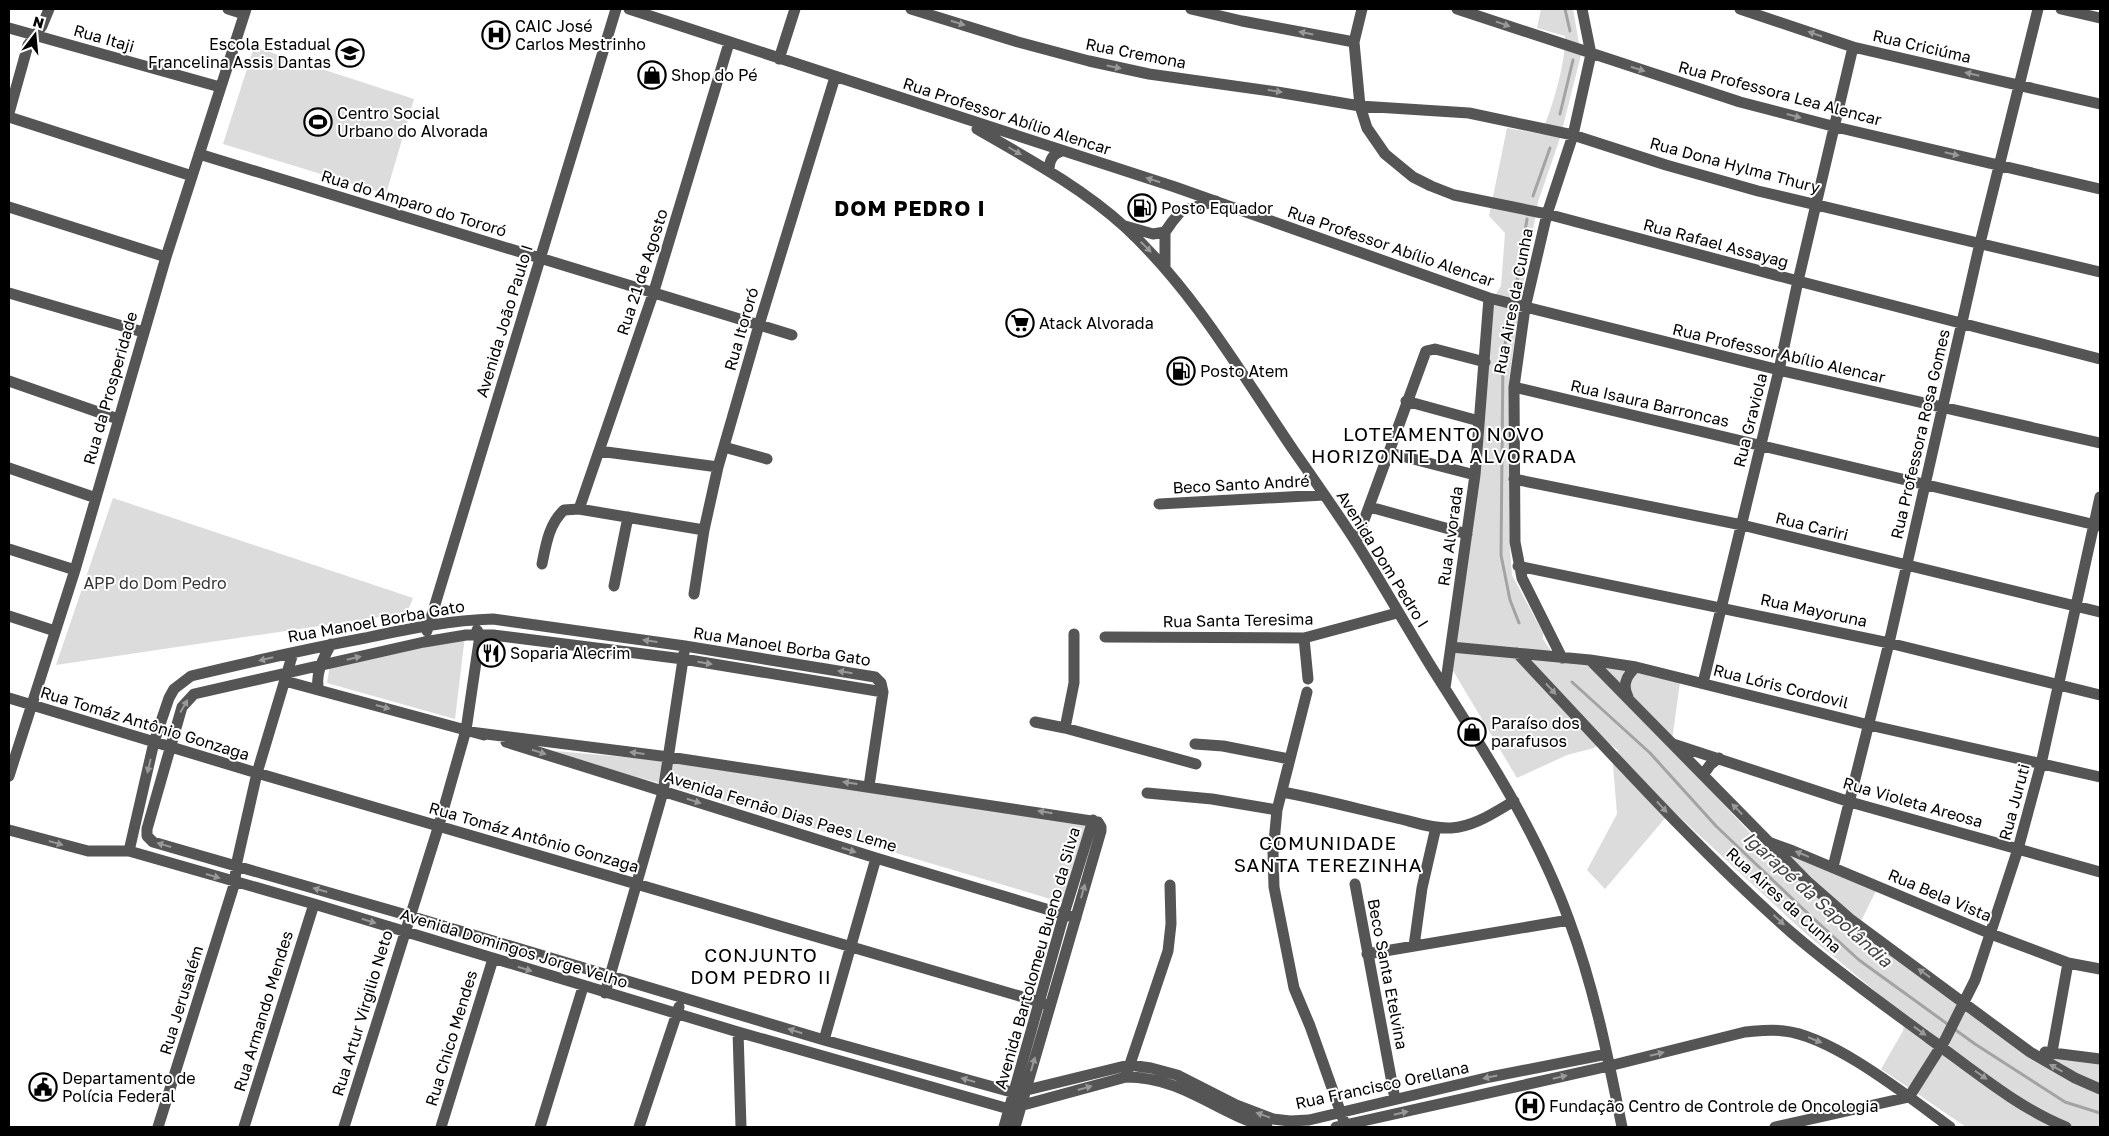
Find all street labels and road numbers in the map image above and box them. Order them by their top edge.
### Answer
street label: Rua Itaji [71,20,137,56]
street label: Rua Criciúma [1871,25,1973,67]
street label: Rua Cremona [1084,33,1188,73]
street label: Rua Professora Lea Alencar [1676,56,1884,130]
street label: Rua Professor Abílio Alencar [900,73,1114,159]
street label: Rua Dona Hylma Thury [1648,133,1822,197]
street label: Rua do Amparo do Tororó [319,165,509,241]
street label: Rua Professor Abílio Alencar [1285,201,1497,291]
street label: Rua 21 de Agosto [612,206,672,338]
street label: Rua Rafael Assayag [1641,214,1791,272]
street label: Rua Aires da Cunha [1489,226,1537,376]
street label: Avenida João Paulo I [471,242,537,400]
street label: Rua Itororó [720,285,762,373]
street label: Rua da Prosperidade [79,309,141,467]
street label: Rua Professor Abílio Alencar [1671,319,1887,387]
street label: Rua Professora Rosa Gomes [1886,327,1954,541]
street label: Rua Graviola [1729,371,1771,469]
street label: Rua Isaura Barroncas [1569,375,1731,431]
street label: Beco Santo André [1172,470,1310,498]
street label: Rua Alvorada [1433,485,1467,587]
street label: Avenida Dom Pedro I [1333,487,1433,631]
street label: Rua Cariri [1774,507,1850,545]
street label: Rua Mayoruna [1759,589,1869,631]
street label: Rua Manoel Borba Gato [286,596,466,646]
street label: Rua Santa Teresima [1162,609,1314,631]
street label: Rua Manoel Borba Gato [692,622,872,670]
street label: Rua Lóris Cordovil [1711,659,1851,713]
street label: Rua Tomáz Antônio Gonzaga [38,682,252,764]
street label: Rua Juruti [1994,762,2034,842]
street label: Avenida Fernão Dias Paes Leme [662,766,900,856]
street label: Rua Violeta Areosa [1841,772,1985,832]
street label: Rua Tomáz Antônio Gonzaga [427,797,641,877]
street label: Avenida Bartolomeu Bueno da Silva [990,825,1084,1091]
street label: Rua Aires da Cunha [1722,843,1846,957]
street label: Rua Bela Vista [1885,864,1995,926]
street label: Beco Santa Etelvina [1364,897,1412,1051]
street label: Avenida Domingos Jorge Velho [398,904,630,992]
street label: Rua Armando Mendes [229,928,297,1094]
street label: Rua Artur Virgilio Neto [327,928,397,1098]
street label: Rua Jerusalém [155,943,207,1057]
street label: Rua Chico Mendes [421,968,481,1108]
street label: Rua Francisco Orellana [1293,1057,1471,1113]

